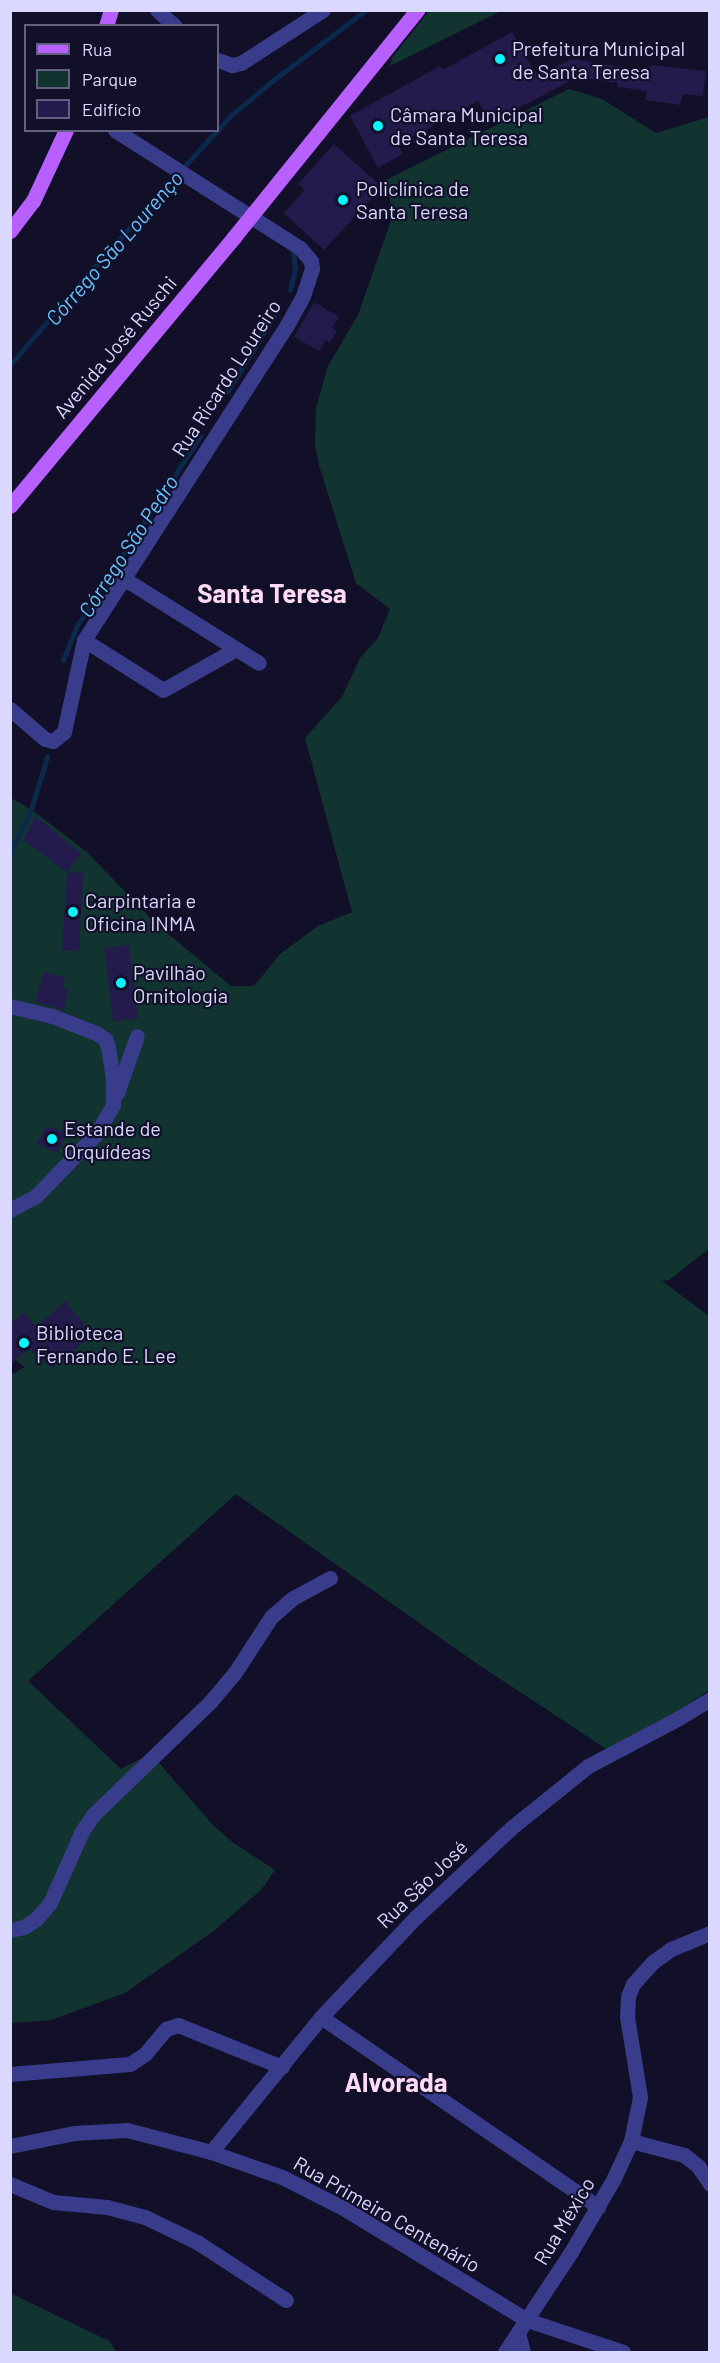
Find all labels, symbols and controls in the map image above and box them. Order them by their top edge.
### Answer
legend [24,24,219,132]
place label: Prefeitura Municipal de Santa Teresa [512,36,685,83]
text: Rua [82,38,112,60]
marker: Prefeitura Municipal de Santa Teresa [493,52,507,66]
text: Parque [82,68,137,90]
text: Edifício [82,98,141,120]
place label: Câmara Municipal de Santa Teresa [390,102,543,149]
marker: Câmara Municipal de Santa Teresa [371,119,385,133]
water label: Córrego São Lourenço [40,166,188,330]
place label: Policlínica de Santa Teresa [356,176,469,223]
marker: Policlínica de Santa Teresa [334,191,352,209]
street label: Avenida José Ruschi [49,271,181,423]
street label: Rua Ricardo Loureiro [166,295,286,461]
water label: Córrego São Pedro [73,470,183,622]
district label: Santa Teresa [197,577,347,609]
place label: Carpintaria e Oficina INMA [85,888,196,935]
marker: Carpintaria e Oficina INMA [66,905,80,919]
place label: Pavilhão Ornitologia [133,960,228,1007]
marker: Pavilhão Ornitologia [114,976,128,990]
place label: Estande de Orquídeas [64,1116,161,1163]
marker: Estande de Orquídeas [45,1132,59,1146]
place label: Biblioteca Fernando E. Lee [36,1320,176,1367]
marker: Biblioteca Fernando E. Lee [17,1336,31,1350]
street label: Rua São José [372,1835,472,1933]
district label: Alvorada [345,2066,447,2098]
street label: Rua Primeiro Centenário [290,2151,484,2277]
street label: Rua México [529,2173,599,2269]

